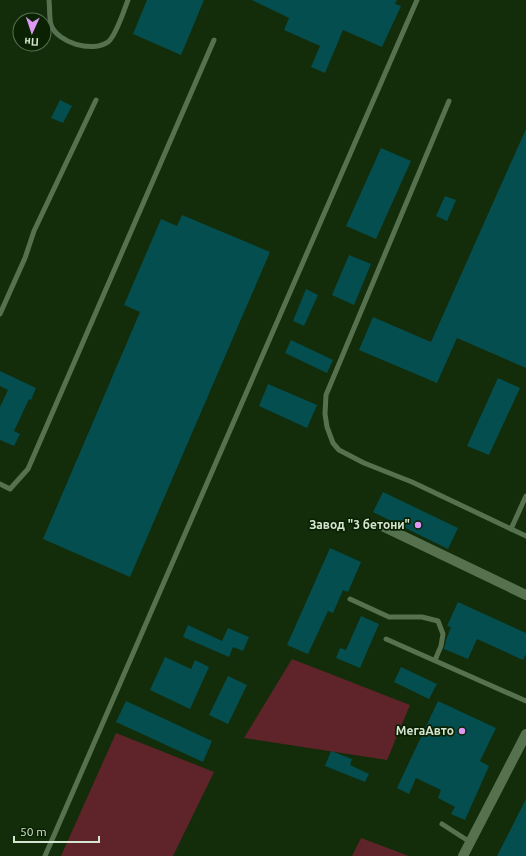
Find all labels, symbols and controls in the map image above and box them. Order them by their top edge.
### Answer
north arrow [12,12,52,52]
text: Пн [24,36,39,48]
place label: Завод "3 бетони" [309,518,410,531]
marker: Завод "3 бетони" [413,520,423,530]
place label: МегаАвто [396,724,454,737]
marker: МегаАвто [457,726,467,736]
scale bar [14,818,99,844]
text: 50 m [20,825,47,838]

